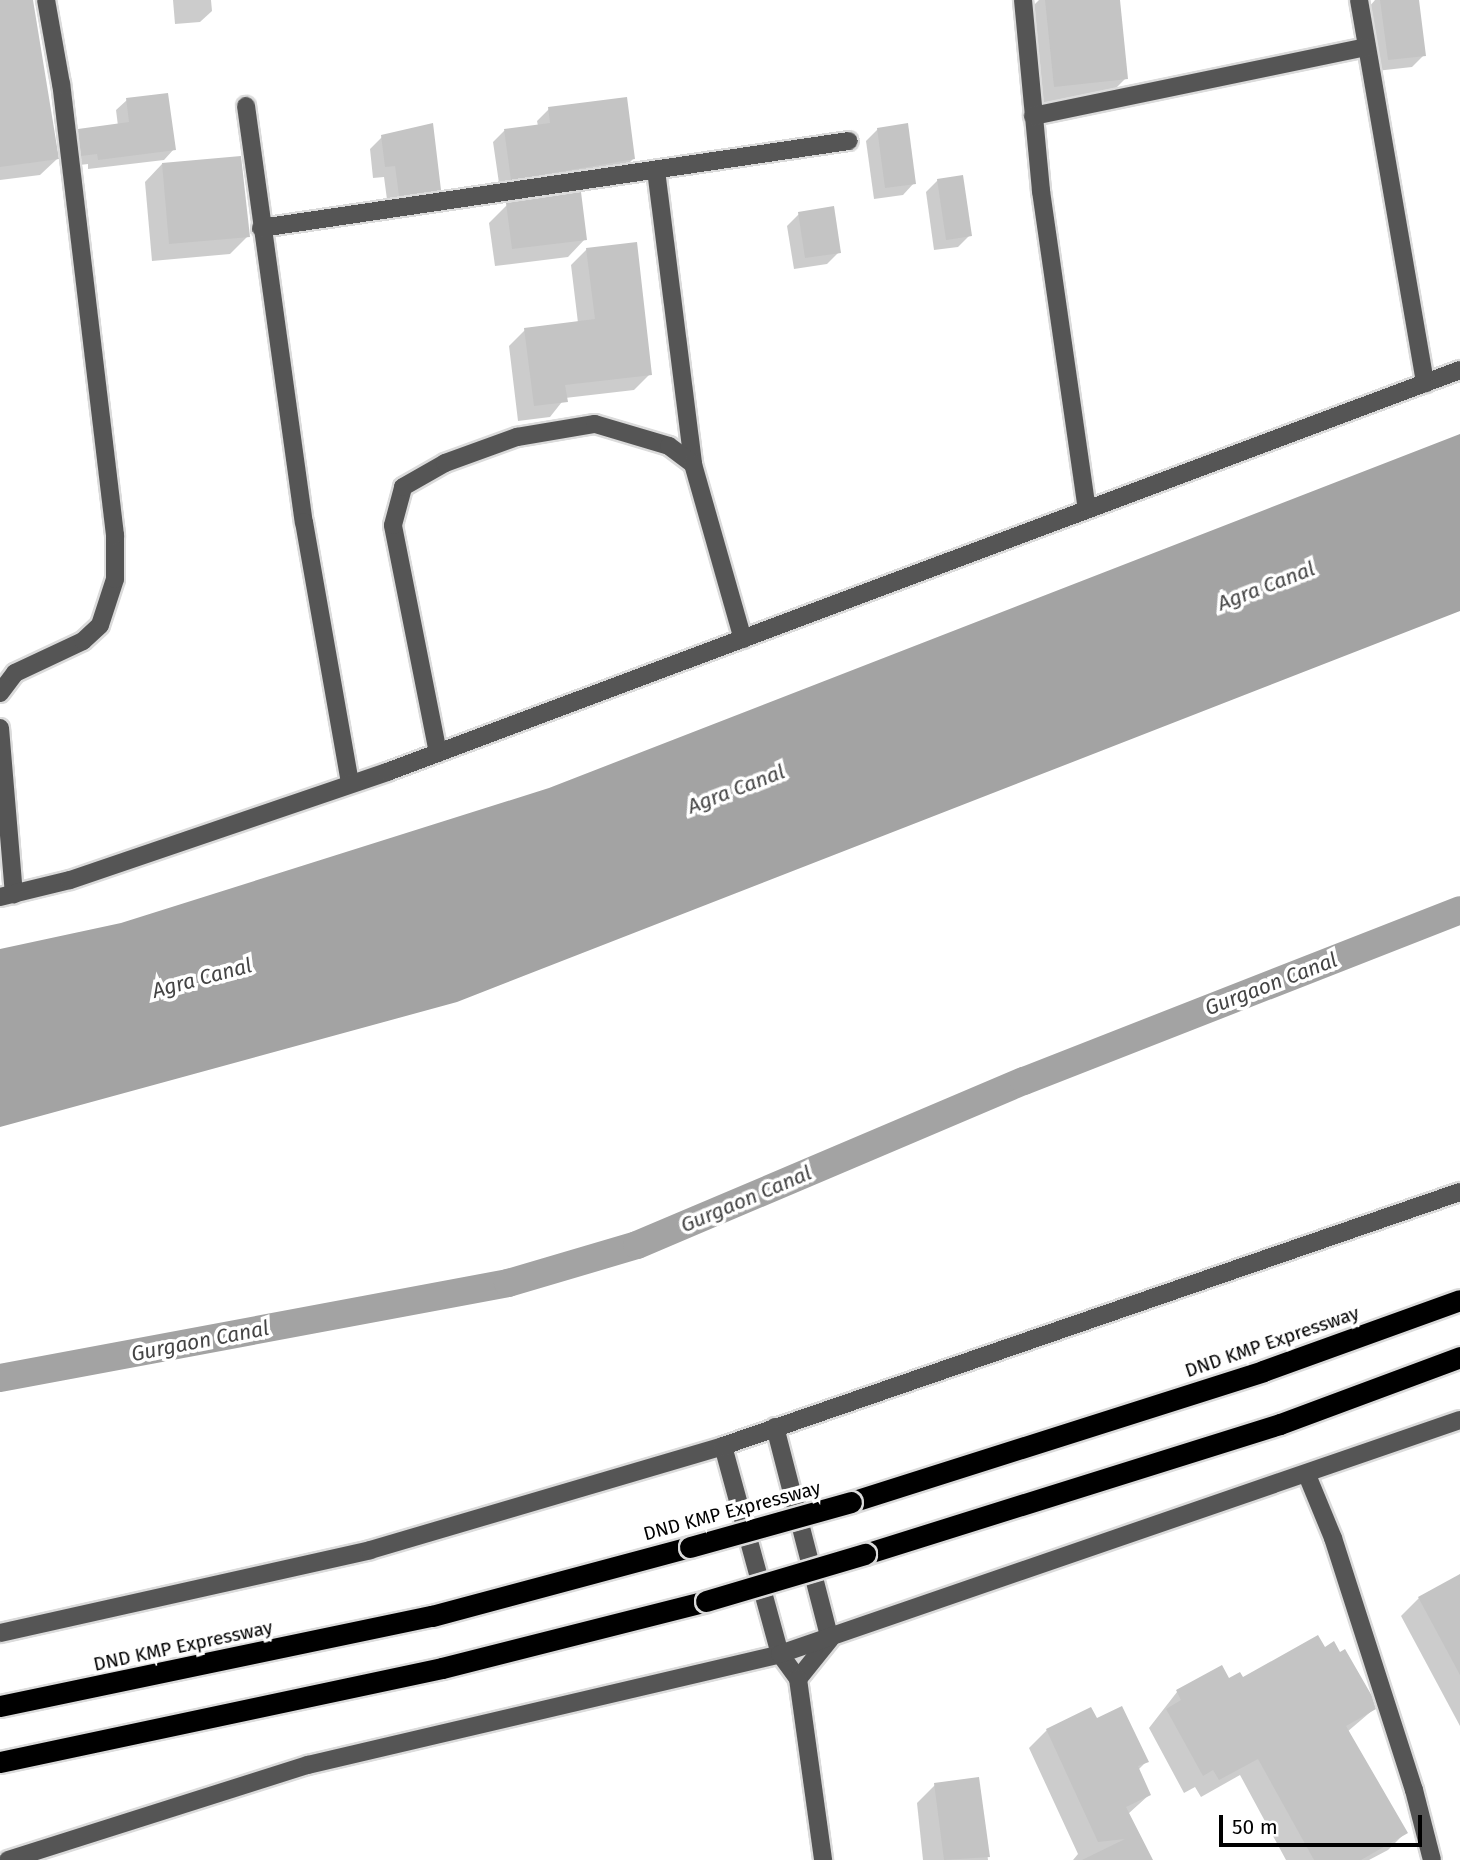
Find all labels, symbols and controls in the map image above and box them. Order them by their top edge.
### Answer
water label: Agra Canal [1214,556,1318,616]
water label: Agra Canal [684,759,788,819]
water label: Gurgaon Canal [1201,947,1341,1021]
water label: Agra Canal [149,953,255,1003]
water label: Gurgaon Canal [677,1160,815,1238]
street label: DND KMP Expressway [1182,1302,1362,1382]
water label: Gurgaon Canal [129,1315,271,1367]
street label: DND KMP Expressway [641,1476,823,1546]
street label: DND KMP Expressway [91,1616,275,1676]
scale bar [1222,1800,1425,1844]
text: 50 m [1232,1814,1278,1840]

